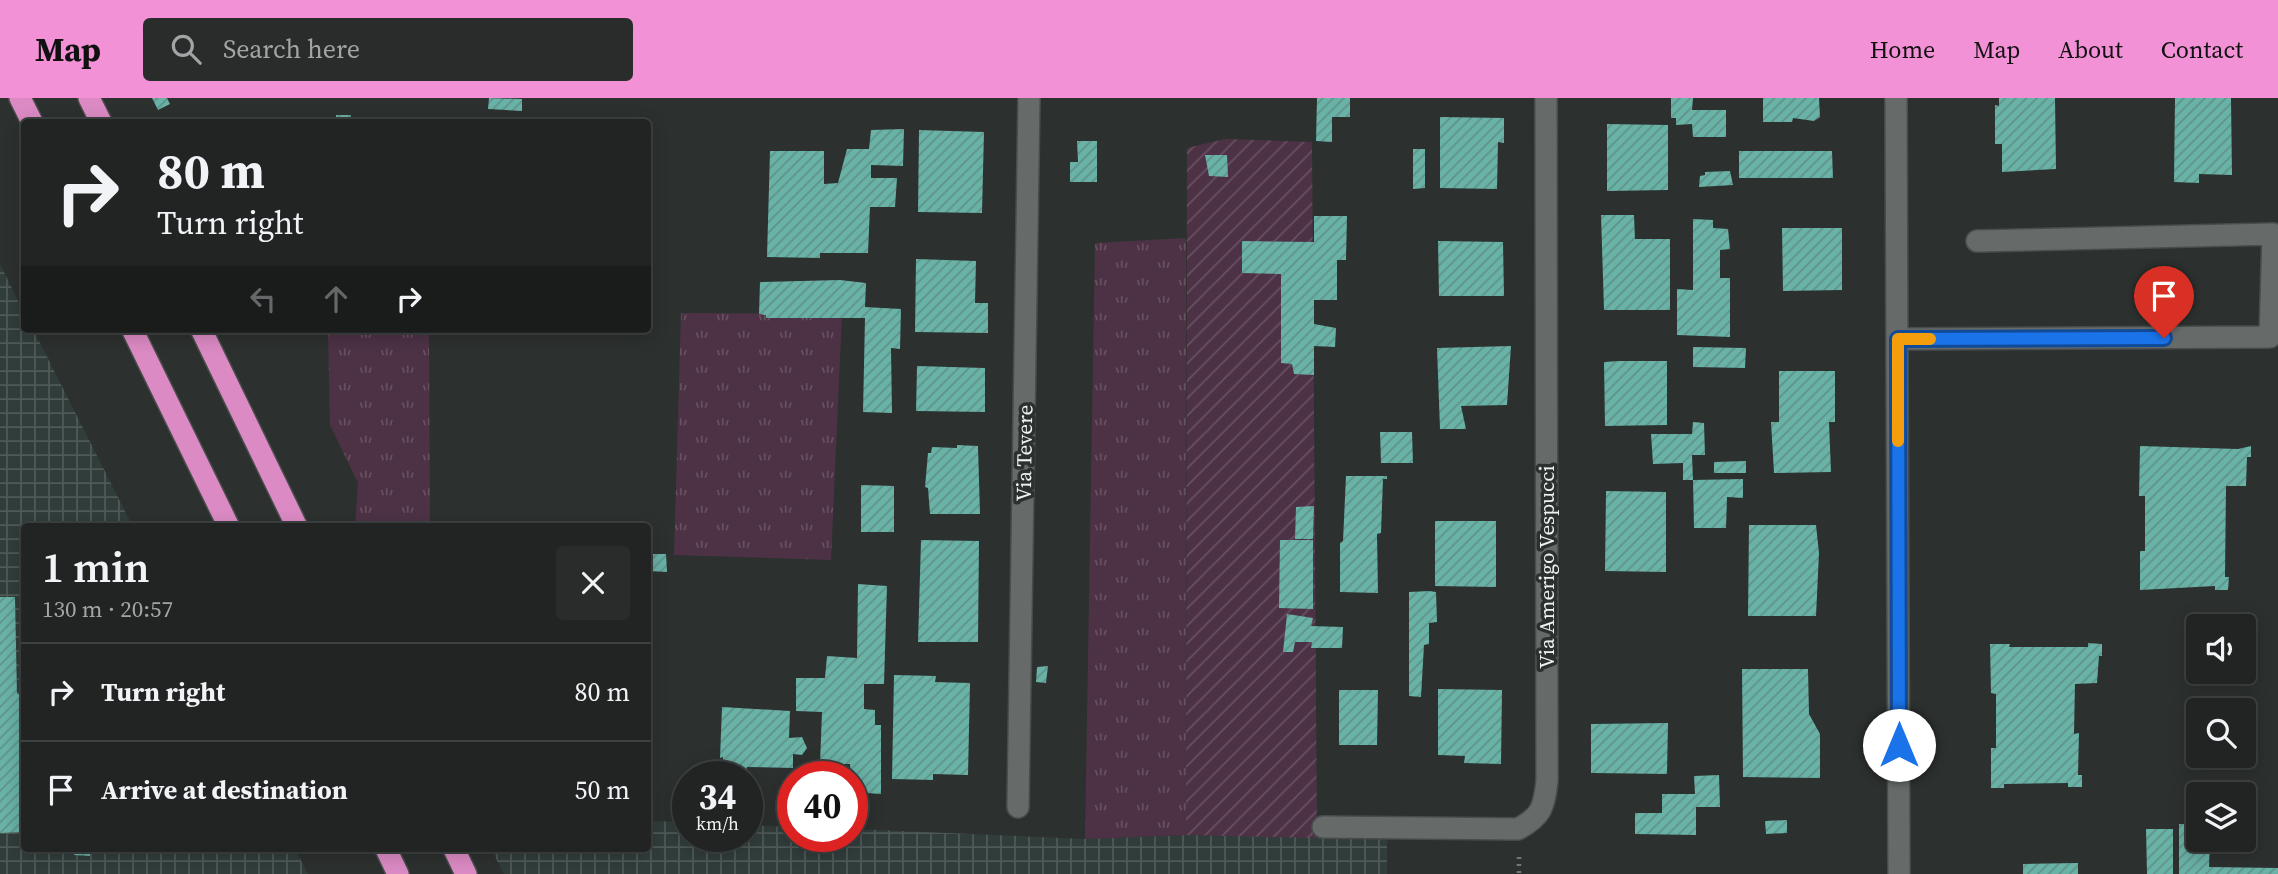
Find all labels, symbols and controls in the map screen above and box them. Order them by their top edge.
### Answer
search box [143,18,633,81]
text: Map [35,27,101,72]
icon: search [167,30,205,68]
text: Search here [223,31,360,67]
text: Home [1870,33,1935,66]
text: Map [1973,33,2020,66]
text: About [2058,33,2123,66]
text: Contact [2161,33,2243,66]
text: 80 m [157,137,265,204]
icon: right [42,147,133,238]
text: Turn right [157,201,303,245]
pin [2134,266,2194,338]
icon: arrive [2145,277,2183,315]
icon: left [244,280,282,318]
icon: ahead [317,280,355,318]
icon: right [390,280,428,318]
street label: Via Tevere [1009,404,1039,502]
street label: Via Amerigo Vespucci [1532,465,1561,669]
text: 1 min [42,538,150,596]
button: close [556,546,630,620]
text: 130 m · 20:57 [42,593,173,625]
map controls [2186,614,2256,852]
button: sound [2186,614,2256,684]
icon: right [42,673,80,711]
text: Turn right [101,674,225,710]
text: 80 m [575,674,630,710]
button: search [2186,698,2256,768]
position arrow [1862,708,1936,782]
speed limit sign: 40 [777,761,868,852]
icon: arrive [42,771,80,809]
text: Arrive at destination [101,772,348,808]
text: 50 m [575,772,630,808]
text: 34 [699,773,736,821]
button: layers [2186,782,2256,852]
text: km/h [696,811,739,836]

